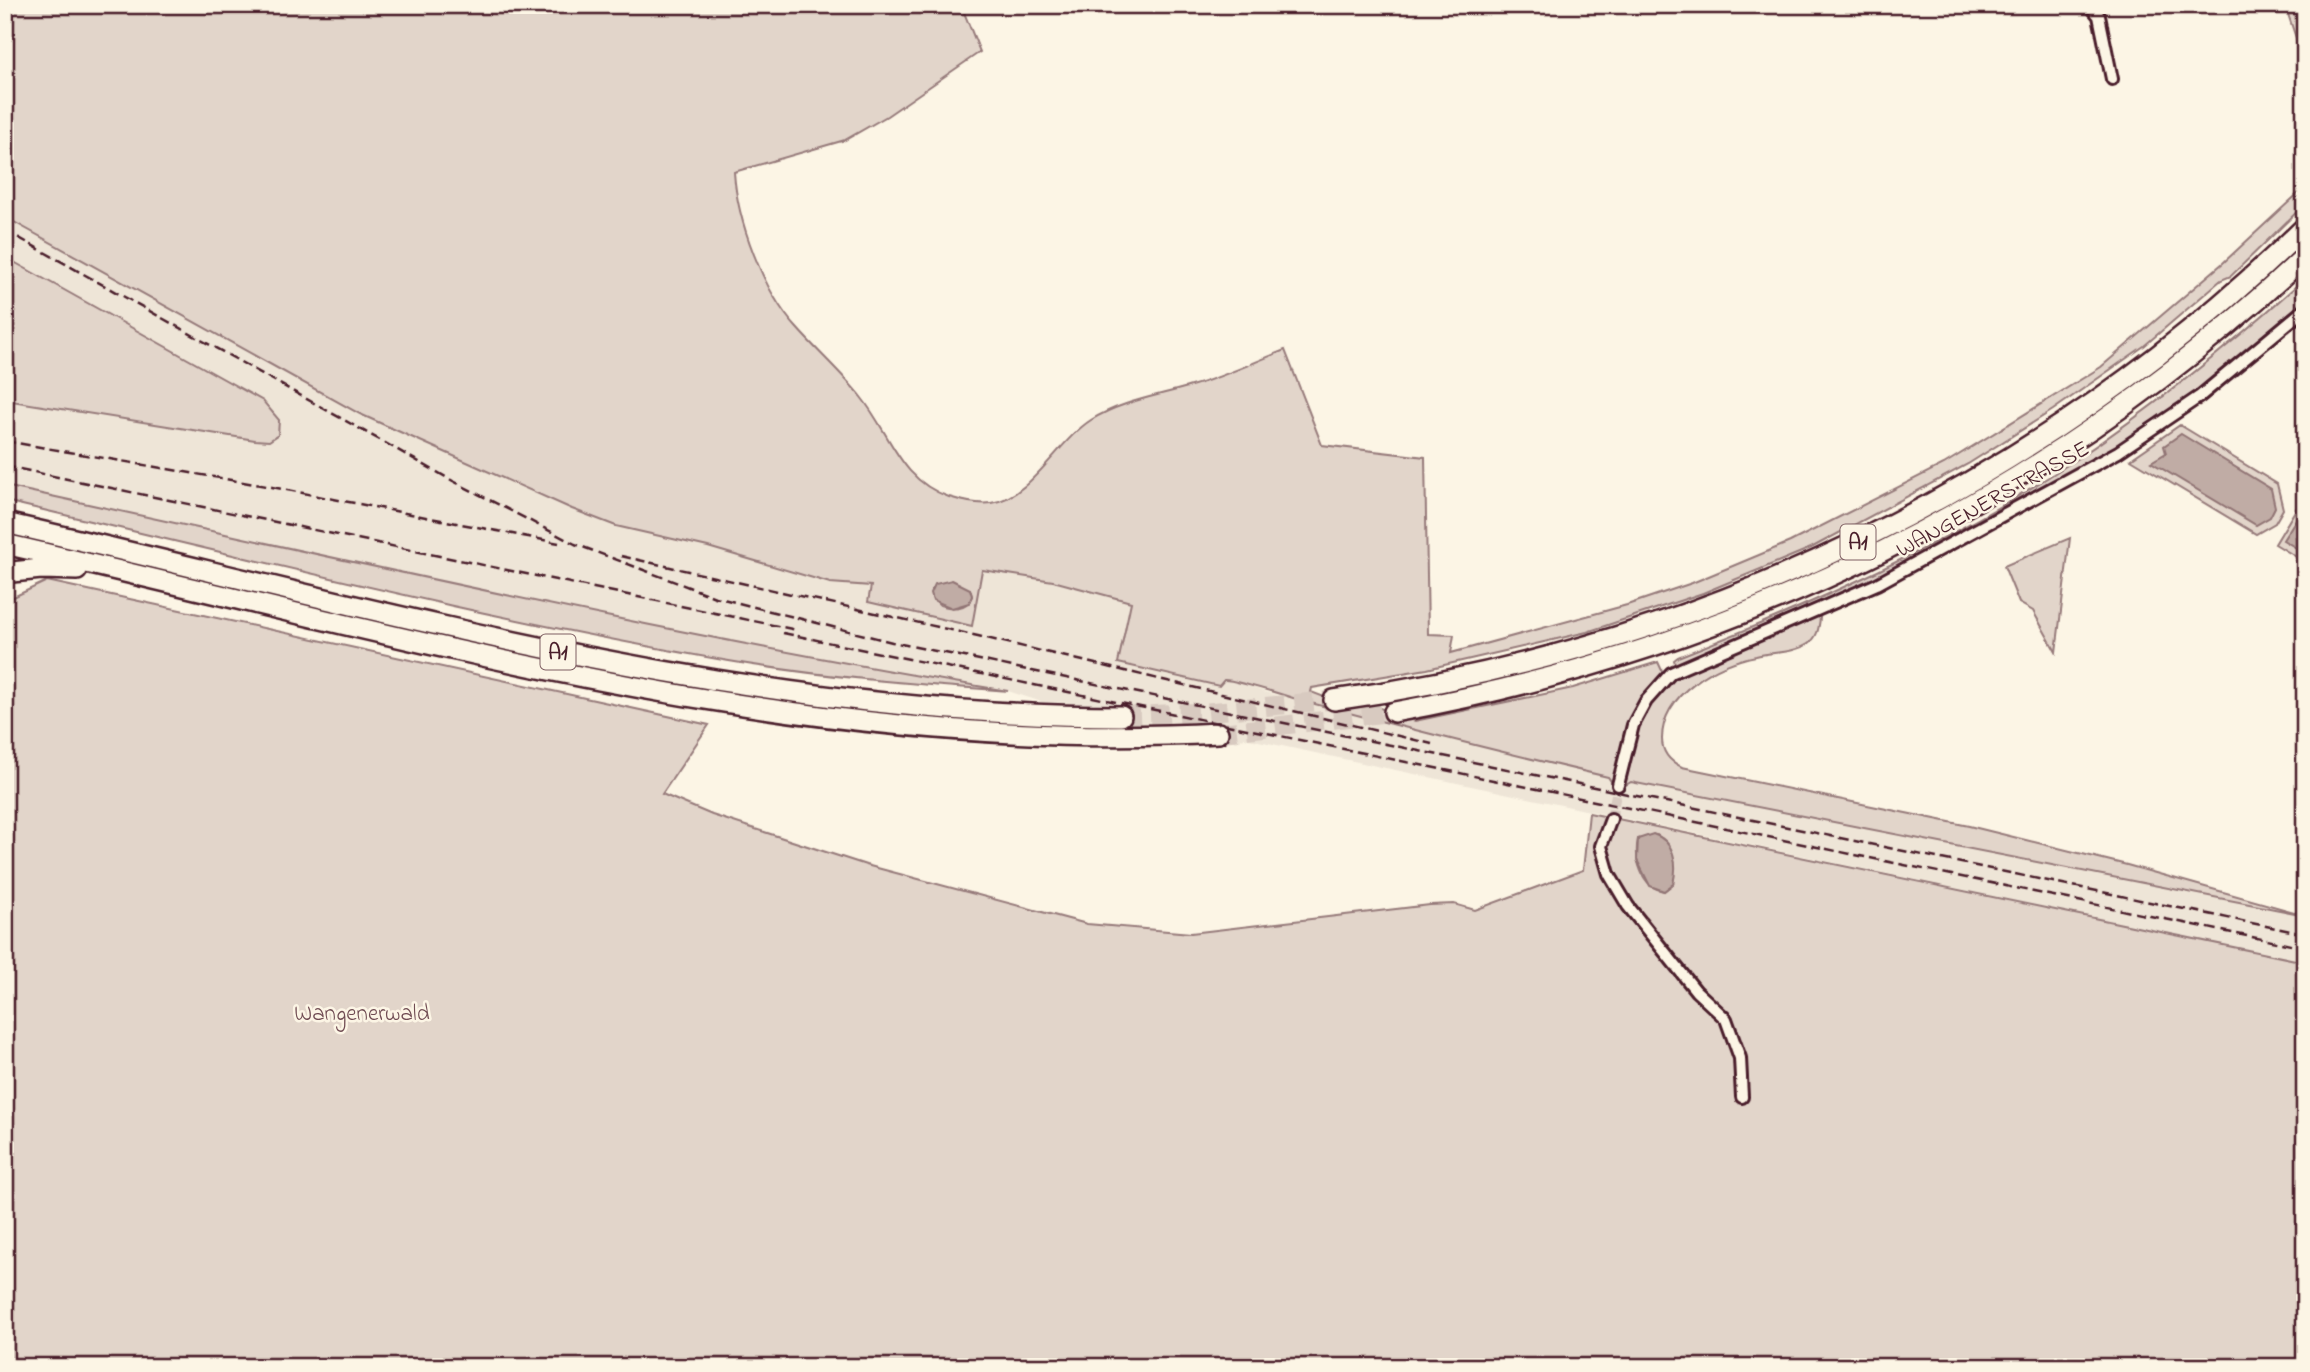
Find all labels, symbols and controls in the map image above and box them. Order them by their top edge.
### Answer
street label: WANGENERSTRASSE [1891,433,2096,567]
road number: A1 [1840,524,1876,560]
road number: A1 [540,634,576,670]
park label: Wangenerwald [294,998,430,1032]

